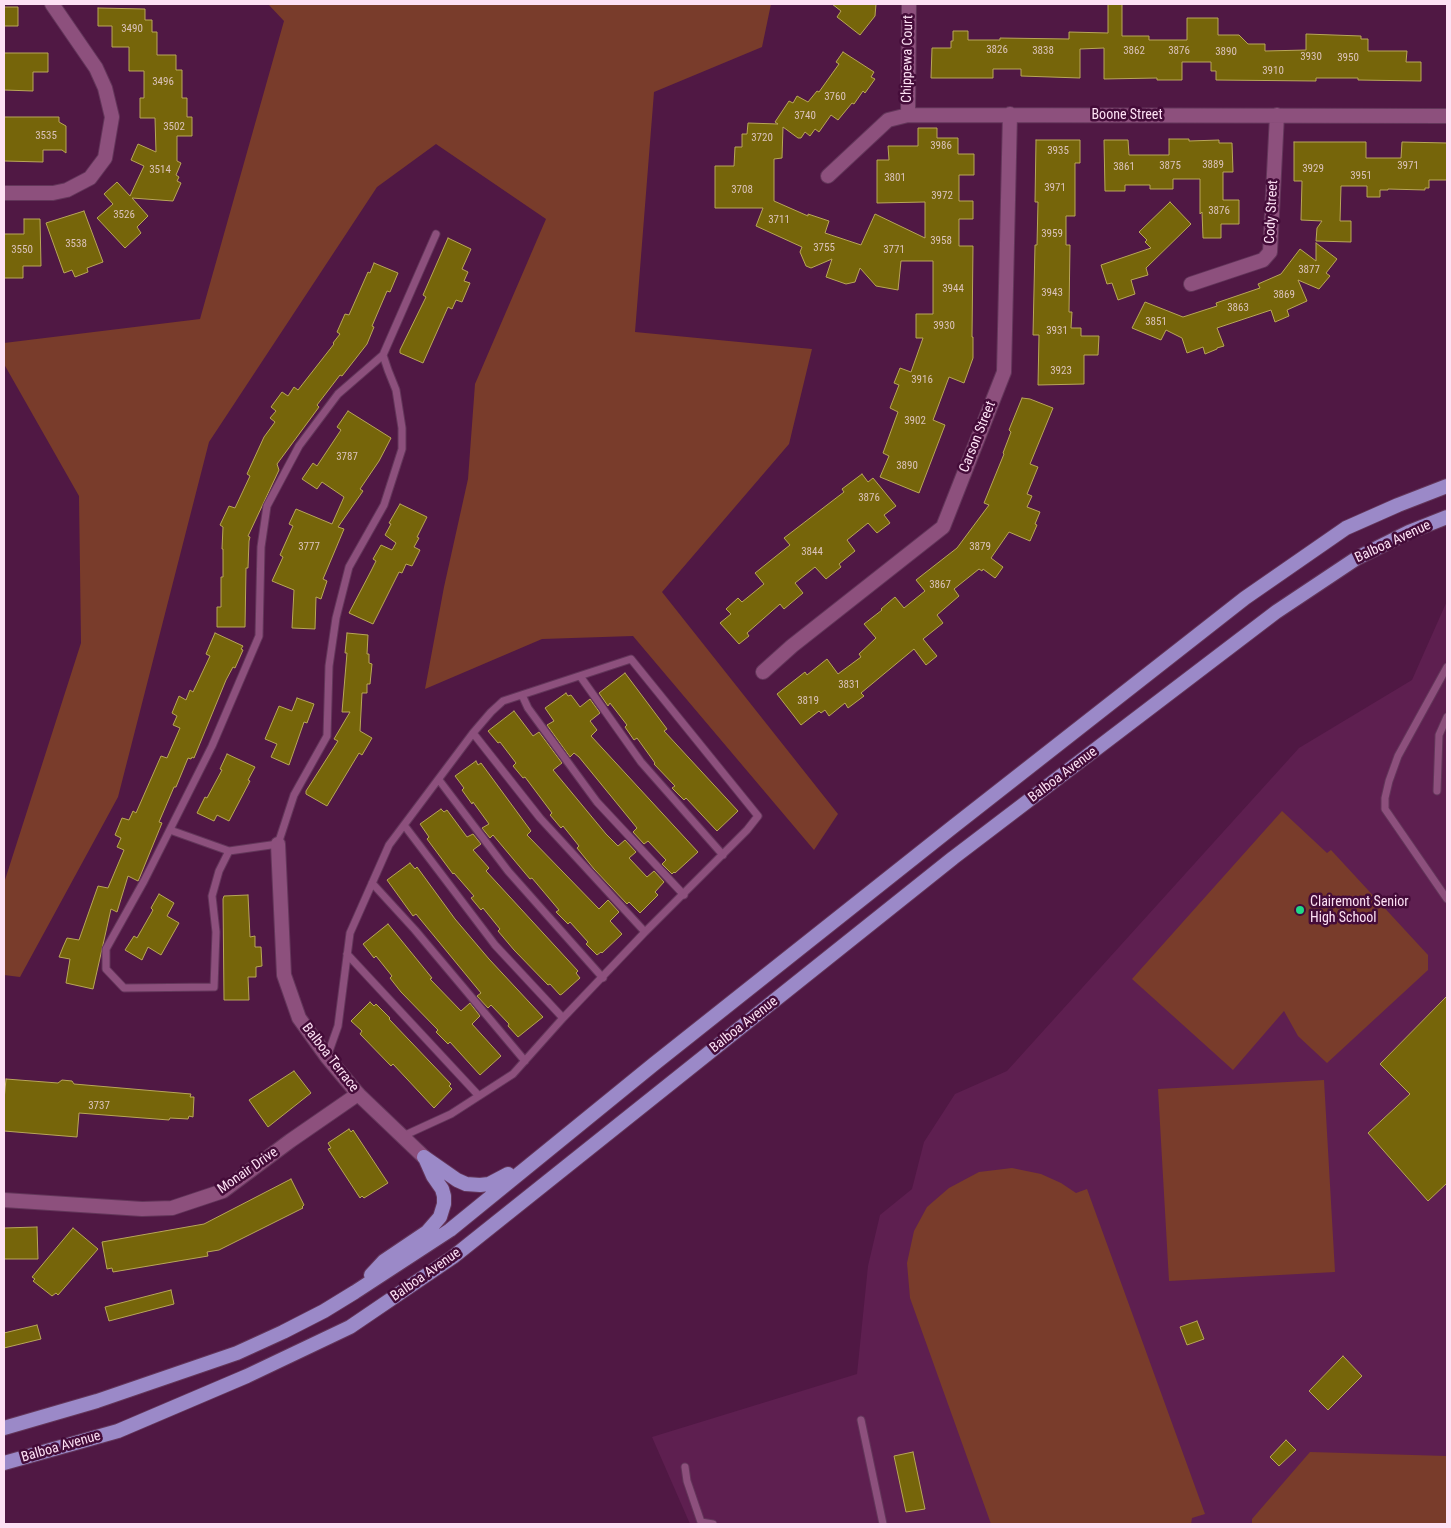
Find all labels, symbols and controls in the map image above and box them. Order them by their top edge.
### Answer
street label: Chippewa Court [899,15,917,103]
house number: 3490 [121,22,143,36]
house number: 3826 [986,43,1008,57]
house number: 3838 [1032,44,1054,58]
house number: 3862 [1123,44,1145,58]
house number: 3876 [1168,44,1190,58]
house number: 3890 [1215,45,1237,59]
house number: 3930 [1300,50,1322,64]
house number: 3950 [1337,51,1359,65]
house number: 3910 [1262,64,1284,78]
house number: 3496 [152,75,174,89]
house number: 3760 [824,90,846,104]
street label: Boone Street [1091,107,1163,123]
house number: 3740 [794,109,816,123]
house number: 3502 [163,120,185,134]
house number: 3535 [35,129,57,143]
house number: 3720 [751,131,773,145]
house number: 3986 [930,139,952,153]
house number: 3935 [1047,144,1069,158]
house number: 3889 [1202,158,1224,172]
house number: 3875 [1159,159,1181,173]
house number: 3971 [1397,159,1419,173]
house number: 3861 [1113,160,1135,174]
house number: 3929 [1302,162,1324,176]
house number: 3514 [149,163,171,177]
house number: 3951 [1350,169,1372,183]
house number: 3801 [884,171,906,185]
street label: Cody Street [1262,180,1282,244]
house number: 3971 [1044,181,1066,195]
house number: 3708 [731,183,753,197]
house number: 3972 [931,189,953,203]
house number: 3876 [1208,204,1230,218]
house number: 3526 [113,208,135,222]
house number: 3711 [768,213,790,227]
house number: 3959 [1041,227,1063,241]
house number: 3958 [930,234,952,248]
house number: 3538 [65,237,87,251]
house number: 3755 [813,241,835,255]
house number: 3550 [11,243,33,257]
house number: 3771 [883,243,905,257]
house number: 3877 [1298,263,1320,277]
house number: 3944 [942,282,964,296]
house number: 3943 [1041,286,1063,300]
house number: 3869 [1273,288,1295,302]
house number: 3863 [1227,301,1249,315]
house number: 3851 [1145,315,1167,329]
house number: 3930 [933,319,955,333]
house number: 3931 [1046,324,1068,338]
house number: 3923 [1050,364,1072,378]
house number: 3916 [911,373,933,387]
street label: Carson Street [956,399,1000,475]
house number: 3902 [904,414,926,428]
house number: 3787 [336,450,358,464]
house number: 3890 [896,459,918,473]
house number: 3876 [858,491,880,505]
street label: Balboa Avenue [1352,517,1434,567]
house number: 3777 [298,540,320,554]
house number: 3879 [969,540,991,554]
house number: 3844 [801,545,823,559]
house number: 3867 [929,578,951,592]
house number: 3831 [838,678,860,692]
house number: 3819 [797,694,819,708]
street label: Balboa Avenue [1025,744,1101,806]
place label: Clairemont Senior High School [1310,894,1409,926]
marker: Clairemont Senior High School [1294,904,1306,916]
street label: Balboa Avenue [707,993,781,1057]
street label: Balboa Terrace [298,1020,362,1096]
house number: 3737 [88,1099,110,1113]
street label: Monair Drive [215,1144,281,1198]
street label: Balboa Avenue [388,1245,464,1305]
street label: Balboa Avenue [19,1428,103,1466]

